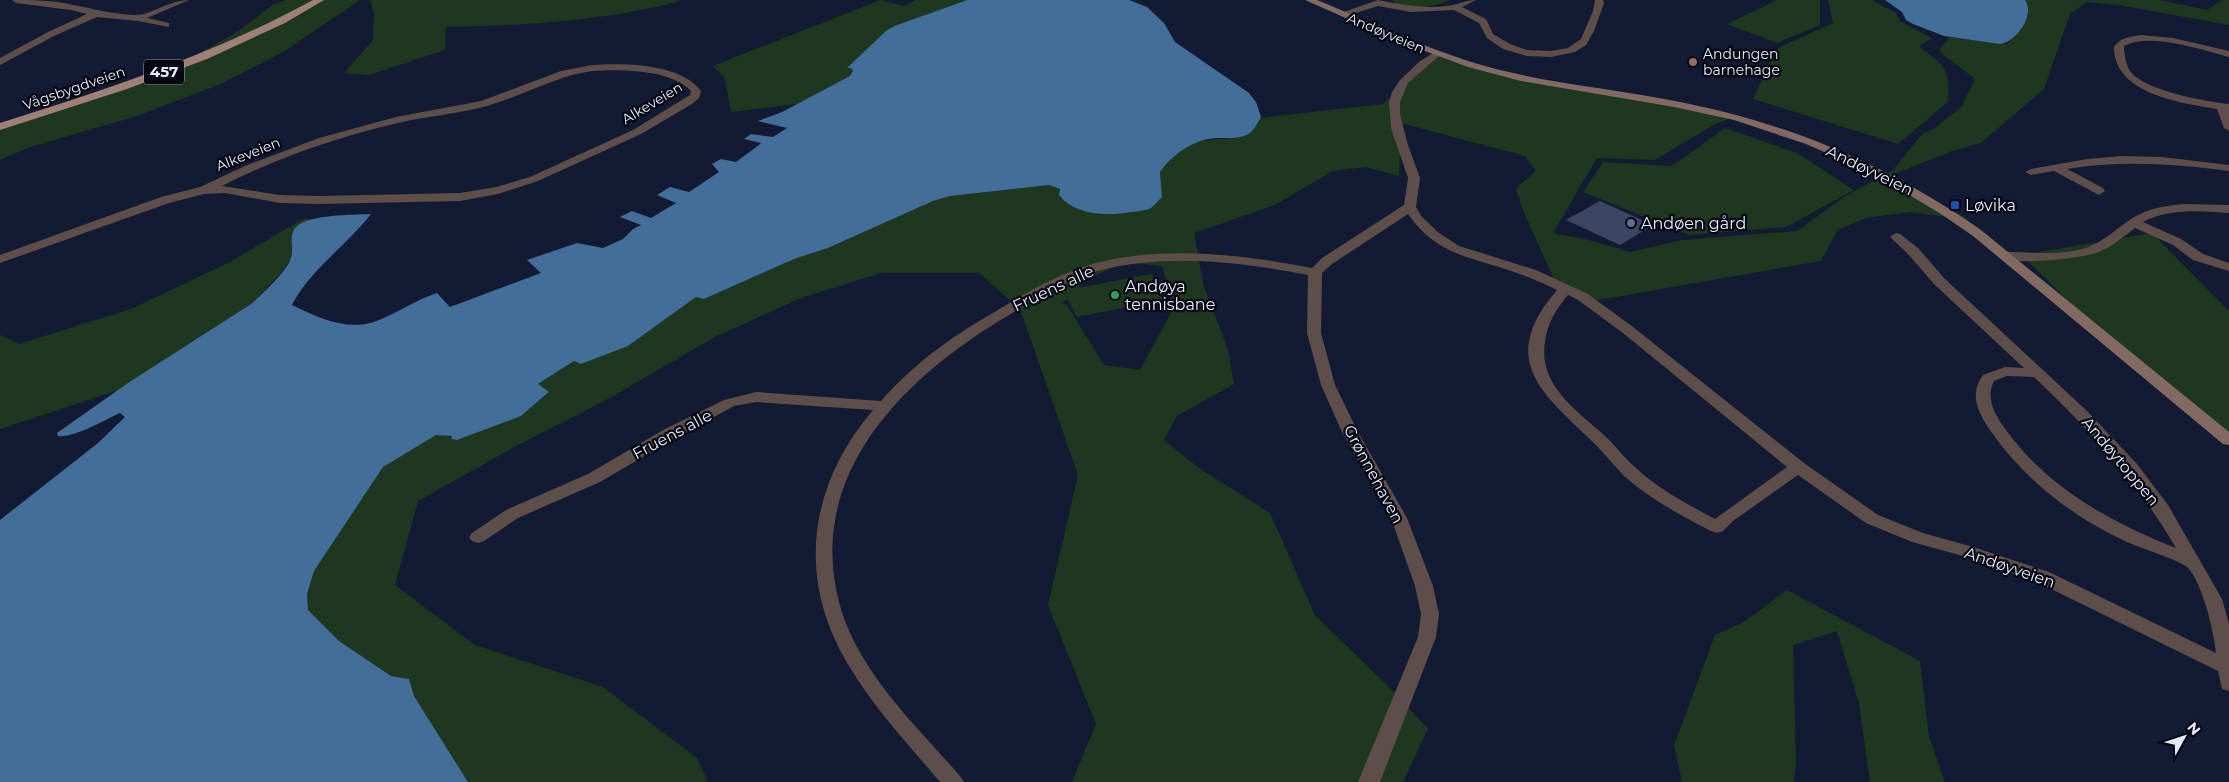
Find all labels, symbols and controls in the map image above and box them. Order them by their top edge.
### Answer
street label: Andøyveien [1344,9,1428,57]
place label: Andungen barnehage [1703,45,1780,79]
marker: Andungen barnehage [1687,56,1699,68]
road number: 457 [144,60,184,84]
street label: Vågsbygdveien [21,62,127,114]
street label: Alkeveien [618,78,686,128]
street label: Alkeveien [213,133,283,175]
street label: Andøyveien [1823,141,1916,200]
place label: Løvika [1965,196,2016,215]
marker: Løvika [1949,199,1961,211]
place label: Andøen gård [1641,214,1746,233]
marker: Andøen gård [1625,217,1637,229]
street label: Fruens alle [1010,261,1097,316]
place label: Andøya tennisbane [1125,277,1215,314]
marker: Andøya tennisbane [1109,289,1121,301]
street label: Fruens alle [629,406,715,463]
street label: Andøytoppen [2078,413,2163,510]
street label: Grønnehaven [1340,422,1408,527]
street label: Andøyveien [1962,543,2058,592]
north arrow [2159,712,2209,762]
text: N [2183,719,2204,739]

